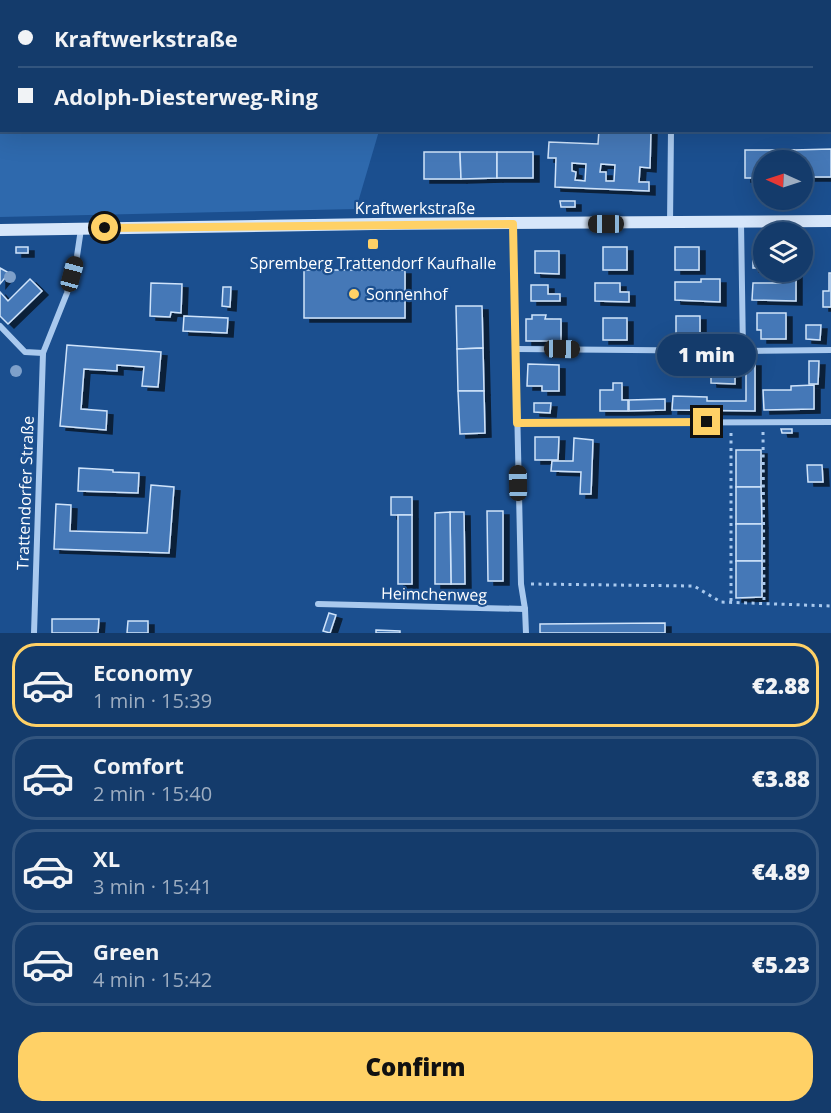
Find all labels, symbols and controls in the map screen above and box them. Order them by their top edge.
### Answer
text: Kraftwerkstraße [54,23,238,53]
text: Adolph-Diesterweg-Ring [54,81,318,111]
north arrow [753,150,813,210]
map controls [753,150,813,282]
street label: Kraftwerkstraße [355,197,475,219]
route start [91,214,118,241]
car [588,215,624,233]
button: layers [753,222,813,282]
marker: Spremberg Trattendorf Kaufhalle [366,237,380,251]
place label: Spremberg Trattendorf Kaufhalle [250,252,496,274]
car [59,254,85,294]
place label: Sonnenhof [366,283,449,305]
marker: Sonnenhof [347,287,361,301]
callout: 1 min [658,335,756,377]
car [544,340,580,358]
text: 1 min [678,341,735,368]
route end [693,408,720,435]
street label: Trattendorfer Straße [11,415,39,570]
car [509,465,527,501]
street label: Heimchenweg [381,582,487,606]
text: Economy [93,657,192,687]
icon: car [21,658,75,712]
text: €2.88 [752,670,810,700]
text: 1 min · 15:39 [93,687,212,714]
text: Comfort [93,750,184,780]
icon: car [21,751,75,805]
text: €3.88 [752,763,810,793]
text: 2 min · 15:40 [93,780,212,807]
text: XL [93,843,120,873]
icon: car [21,844,75,898]
text: €4.89 [752,856,810,886]
text: 3 min · 15:41 [93,873,212,900]
text: Green [93,936,159,966]
icon: car [21,937,75,991]
text: €5.23 [752,949,810,979]
text: 4 min · 15:42 [93,966,212,993]
button: Confirm [18,1032,813,1101]

